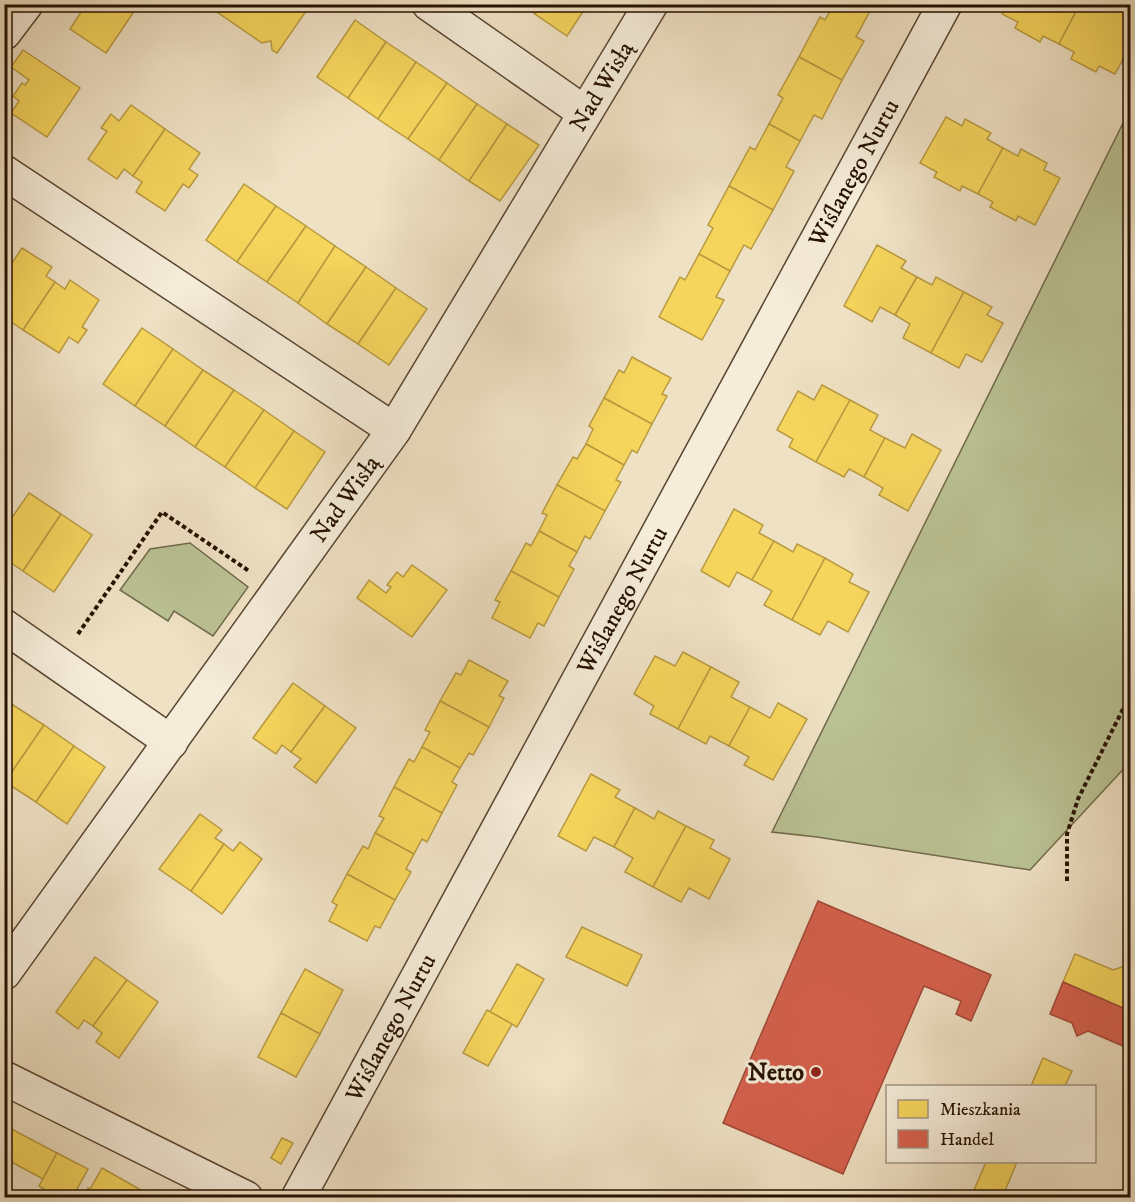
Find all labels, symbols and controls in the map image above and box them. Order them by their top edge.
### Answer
street label: Nad Wisłą [564,35,641,137]
street label: Wiślanego Nurtu [802,94,907,253]
street label: Nad Wisłą [304,449,387,549]
street label: Wiślanego Nurtu [570,522,675,681]
street label: Wiślanego Nurtu [339,949,443,1108]
place label: Netto [748,1058,804,1088]
marker: Netto [809,1065,823,1079]
legend [886,1085,1096,1163]
text: Mieszkania [940,1099,1021,1121]
text: Handel [940,1129,995,1151]

